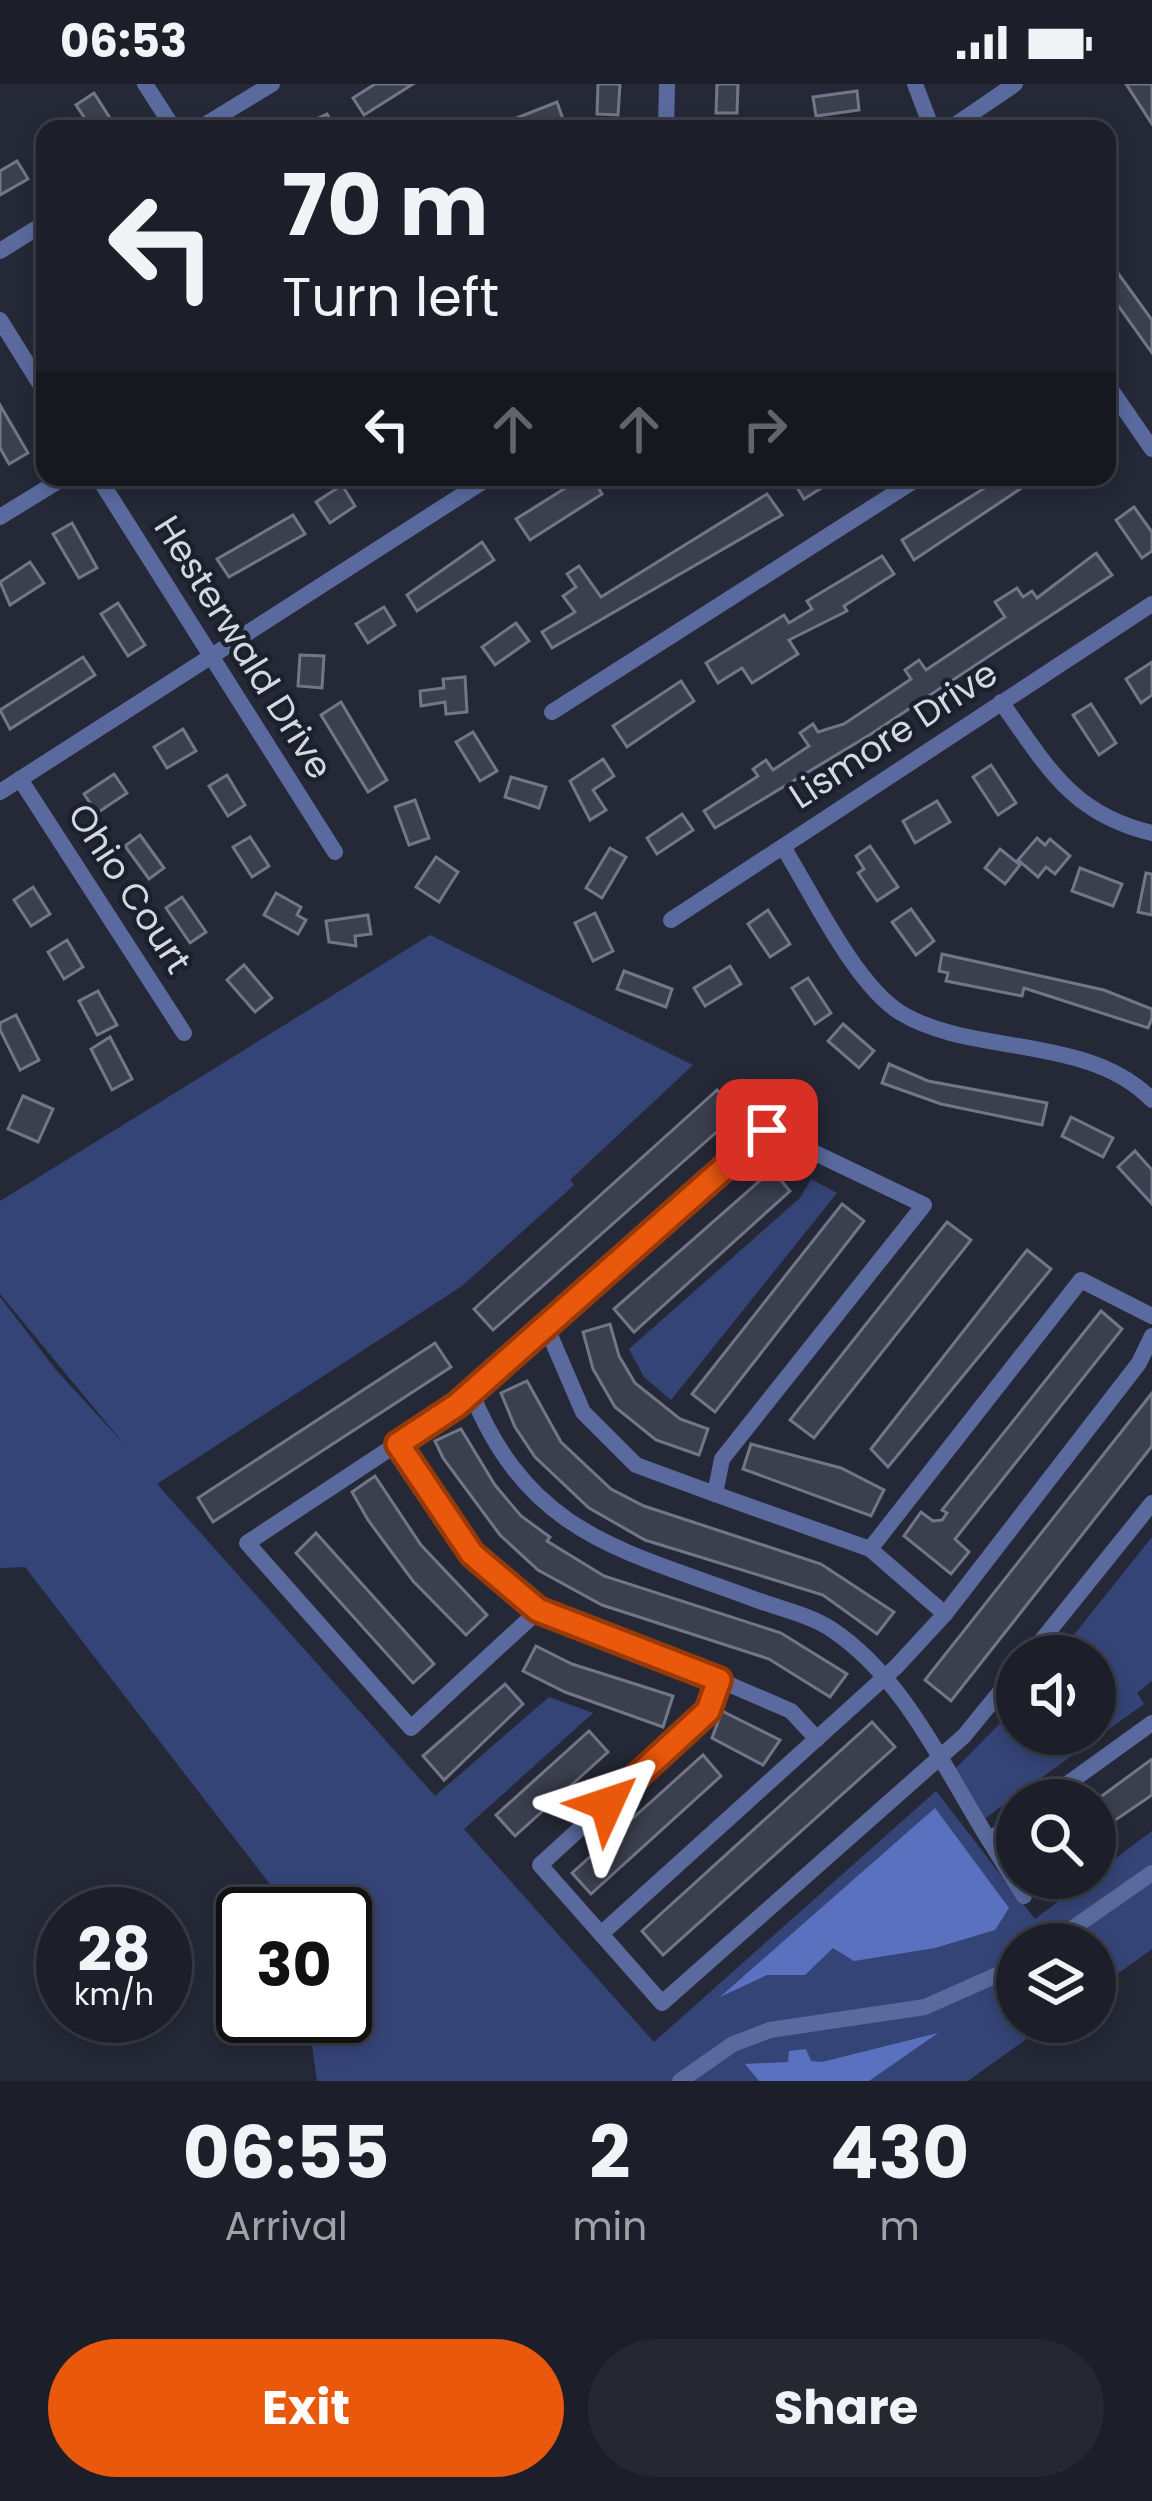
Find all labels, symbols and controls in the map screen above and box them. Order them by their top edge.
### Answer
text: 06:53 [60,10,187,73]
text: 70 m [282,147,488,264]
icon: left [84,168,240,324]
text: Turn left [282,259,499,335]
icon: left [354,396,420,462]
icon: ahead [480,396,546,462]
icon: ahead [606,396,672,462]
icon: right [732,396,798,462]
street label: Hesterwald Drive [142,506,345,789]
street label: Lismore Drive [779,648,1007,821]
street label: Ohio Court [56,793,204,983]
pin [716,1079,818,1181]
icon: arrive [734,1097,800,1163]
map controls [996,1635,1116,2043]
button: sound [996,1635,1116,1755]
position arrow [544,1741,670,1867]
button: search [996,1779,1116,1899]
speed limit sign: 30 [216,1887,372,2043]
text: 28 [77,1908,151,1992]
button: layers [996,1923,1116,2043]
text: km/h [74,1973,154,2016]
text: 06:55 [183,2102,390,2203]
text: 2 [589,2102,630,2203]
text: 430 [830,2102,969,2203]
text: Arrival [225,2199,348,2254]
text: min [572,2199,647,2254]
text: m [879,2199,920,2254]
button: Exit [48,2339,564,2477]
button: Share [588,2339,1104,2477]

